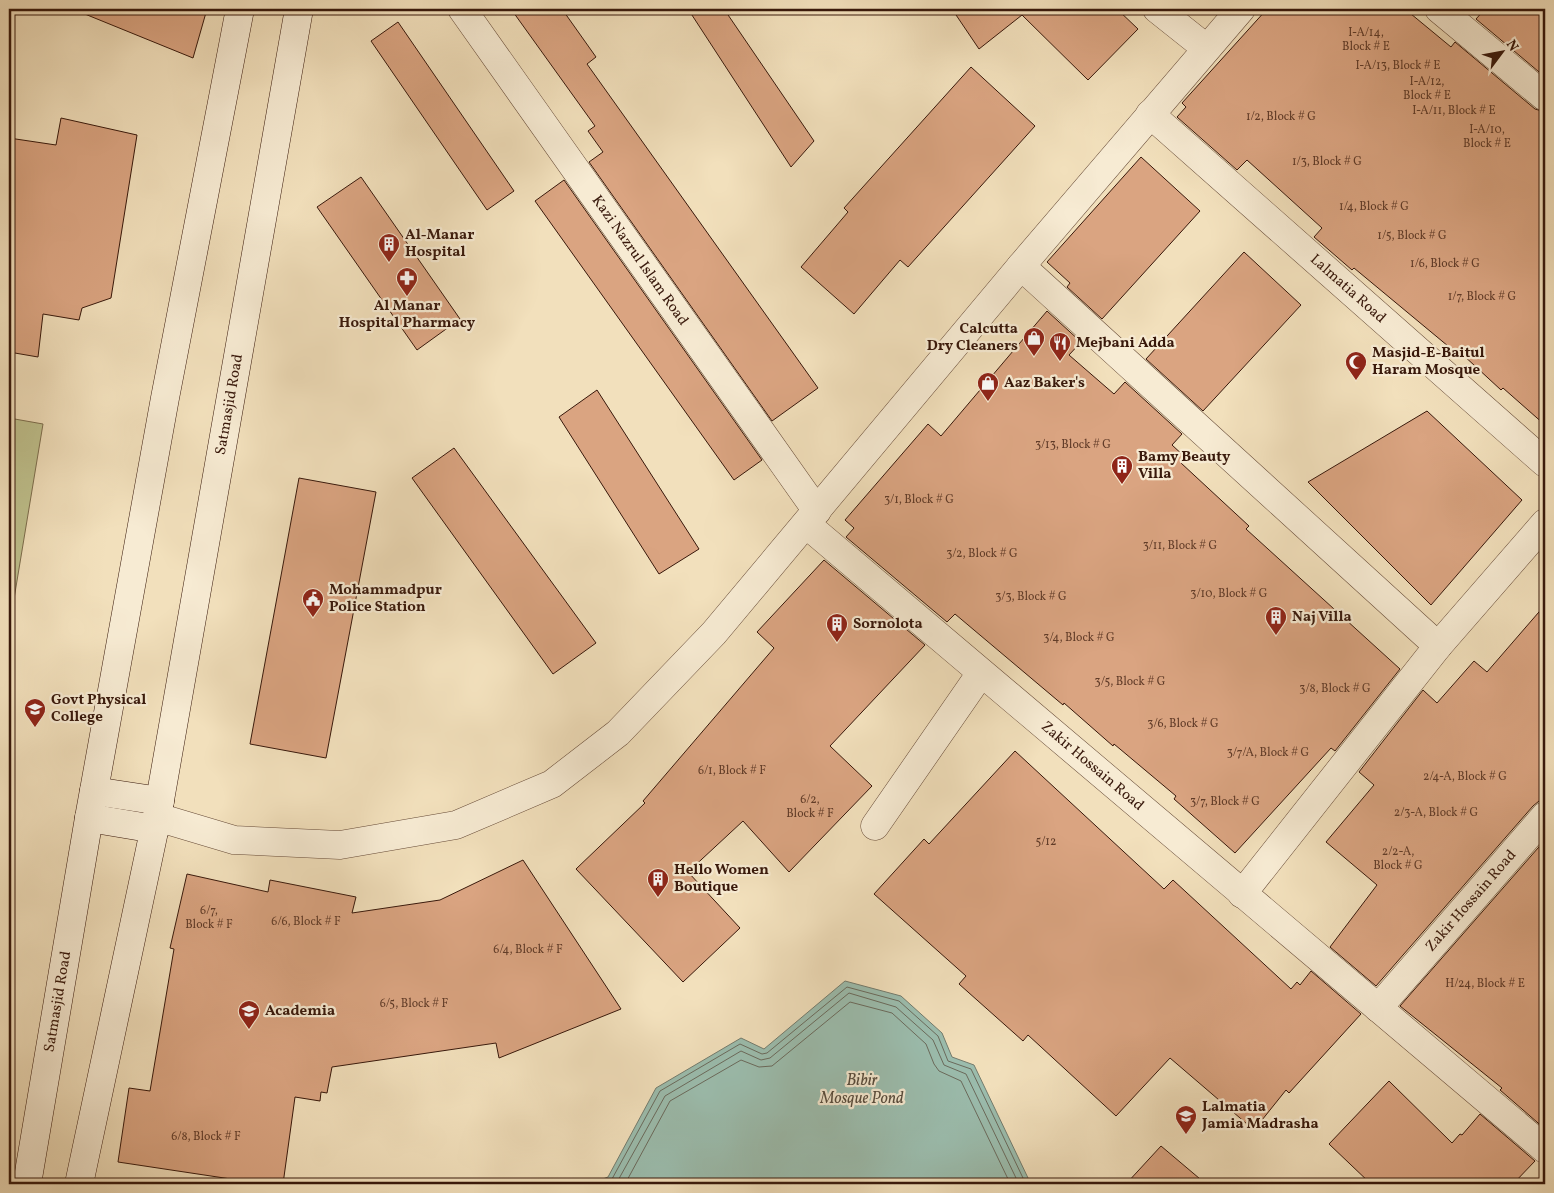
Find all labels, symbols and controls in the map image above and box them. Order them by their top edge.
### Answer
house number: I-A/14, Block # E [1342,25,1390,55]
north arrow [1476,28,1526,78]
text: N [1501,37,1523,55]
house number: I-A/13, Block # E [1355,58,1441,74]
house number: I-A/12, Block # E [1403,74,1451,104]
house number: I-A/11, Block # E [1412,103,1496,119]
house number: 1/2, Block # G [1246,109,1316,125]
house number: I-A/10, Block # E [1463,122,1511,152]
house number: 1/3, Block # G [1292,154,1362,170]
street label: Kazi Nazrul Islam Road [587,191,693,330]
house number: 1/4, Block # G [1339,199,1409,215]
place label: Al-Manar Hospital [405,225,474,263]
house number: 1/5, Block # G [1377,228,1447,244]
building icon: Al-Manar Hospital [377,232,401,263]
street label: Lalmatia Road [1305,249,1390,328]
house number: 1/6, Block # G [1410,256,1480,272]
pharmacy icon: Al Manar Hospital Pharmacy [395,266,419,297]
house number: 1/7, Block # G [1448,289,1516,305]
place label: Al Manar Hospital Pharmacy [339,296,476,334]
place label: Calcutta Dry Cleaners [927,319,1018,357]
shop icon: Calcutta Dry Cleaners [1022,326,1046,357]
restaurant icon: Mejbani Adda [1048,331,1072,362]
place label: Mejbani Adda [1076,333,1175,354]
place label: Masjid-E-Baitul Haram Mosque [1372,343,1485,381]
mosque icon: Masjid-E-Baitul Haram Mosque [1344,350,1368,381]
street label: Satmasjid Road [210,352,249,457]
shop icon: Aaz Baker's [976,371,1000,402]
place label: Aaz Baker's [1004,373,1085,394]
house number: 3/13, Block # G [1035,437,1111,453]
place label: Bamy Beauty Villa [1138,447,1231,485]
building icon: Bamy Beauty Villa [1110,454,1134,485]
house number: 3/1, Block # G [884,492,954,508]
house number: 3/11, Block # G [1143,538,1217,554]
house number: 3/2, Block # G [946,546,1018,562]
place label: Mohammadpur Police Station [329,580,442,618]
house number: 3/10, Block # G [1190,586,1268,602]
public building icon: Mohammadpur Police Station [301,587,325,618]
house number: 3/3, Block # G [995,589,1067,605]
building icon: Naj Villa [1264,605,1288,636]
place label: Naj Villa [1292,607,1352,628]
building icon: Sornolota [825,612,849,643]
place label: Sornolota [853,614,923,635]
house number: 3/4, Block # G [1043,630,1115,646]
house number: 3/5, Block # G [1095,674,1165,690]
house number: 3/8, Block # G [1299,681,1371,697]
place label: Govt Physical College [51,690,146,728]
school or university icon: Govt Physical College [23,697,47,728]
street label: Zakir Hossain Road [1036,716,1148,816]
house number: 3/6, Block # G [1147,716,1219,732]
house number: 3/7/A, Block # G [1227,745,1309,761]
house number: 6/1, Block # F [698,763,766,779]
house number: 2/4-A, Block # G [1423,769,1507,785]
house number: 6/2, Block # F [786,792,834,822]
house number: 3/7, Block # G [1190,794,1260,810]
house number: 2/3-A, Block # G [1394,805,1478,821]
house number: 5/12 [1036,834,1056,850]
house number: 2/2-A, Block # G [1373,844,1423,874]
street label: Zakir Hossain Road [1421,845,1521,956]
place label: Hello Women Boutique [674,860,769,898]
building icon: Hello Women Boutique [646,867,670,898]
house number: 6/7, Block # F [185,903,233,933]
house number: 6/6, Block # F [271,914,341,930]
house number: 6/4, Block # F [493,942,563,958]
street label: Satmasjid Road [39,949,77,1054]
house number: H/24, Block # E [1445,976,1525,992]
house number: 6/5, Block # F [380,996,449,1012]
school or university icon: Academia [237,999,261,1030]
place label: Academia [265,1001,335,1022]
water label: Bibir Mosque Pond [819,1070,904,1110]
place label: Lalmatia Jamia Madrasha [1201,1097,1319,1135]
school or university icon: Lalmatia Jamia Madrasha [1174,1104,1198,1135]
house number: 6/8, Block # F [171,1129,241,1145]

